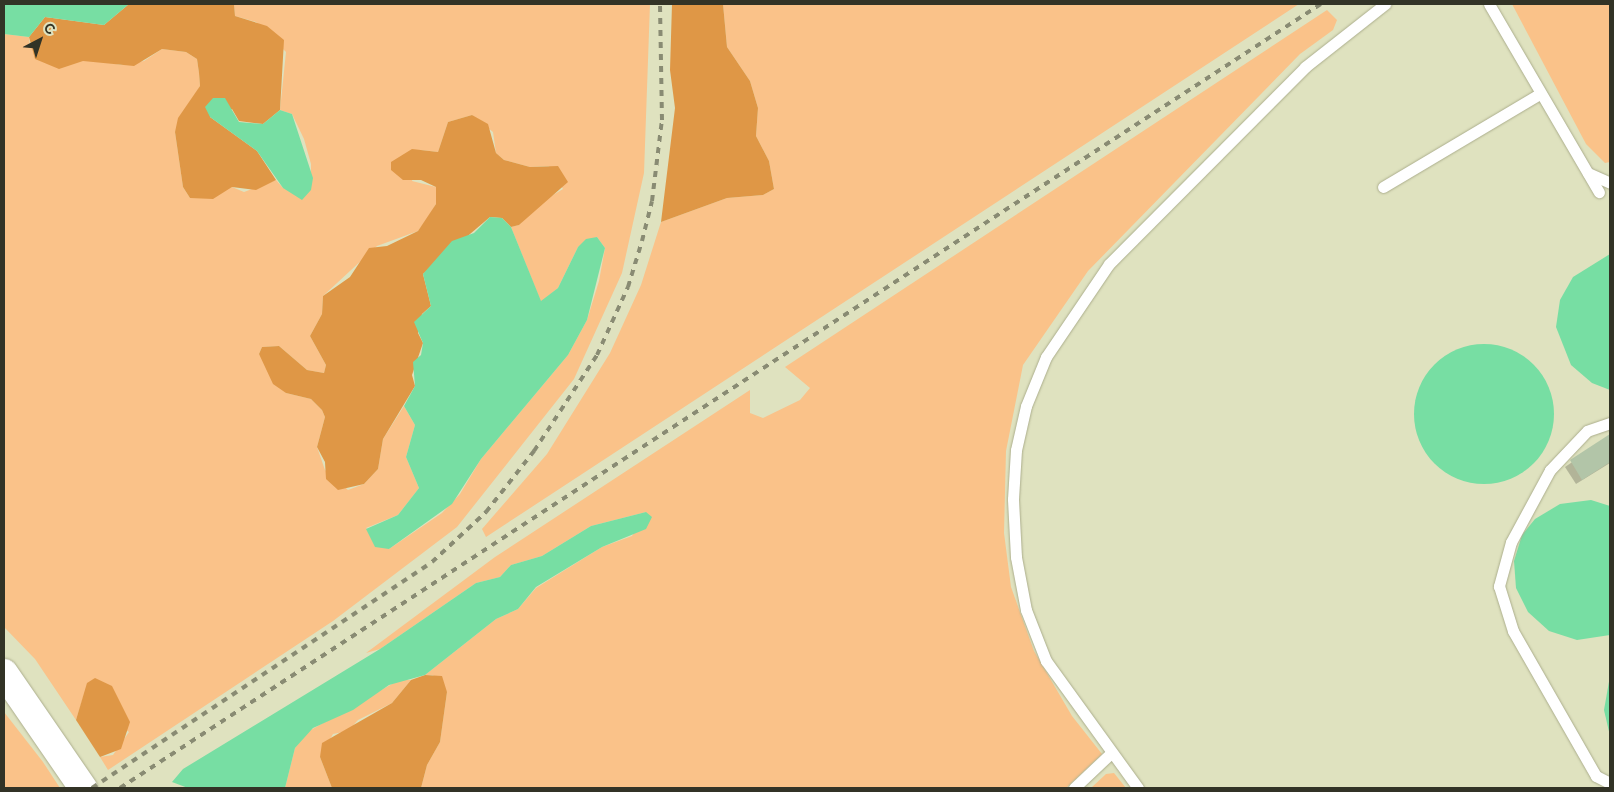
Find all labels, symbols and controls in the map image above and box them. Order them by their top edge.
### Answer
north arrow [15,15,65,65]
text: С [41,19,58,38]

